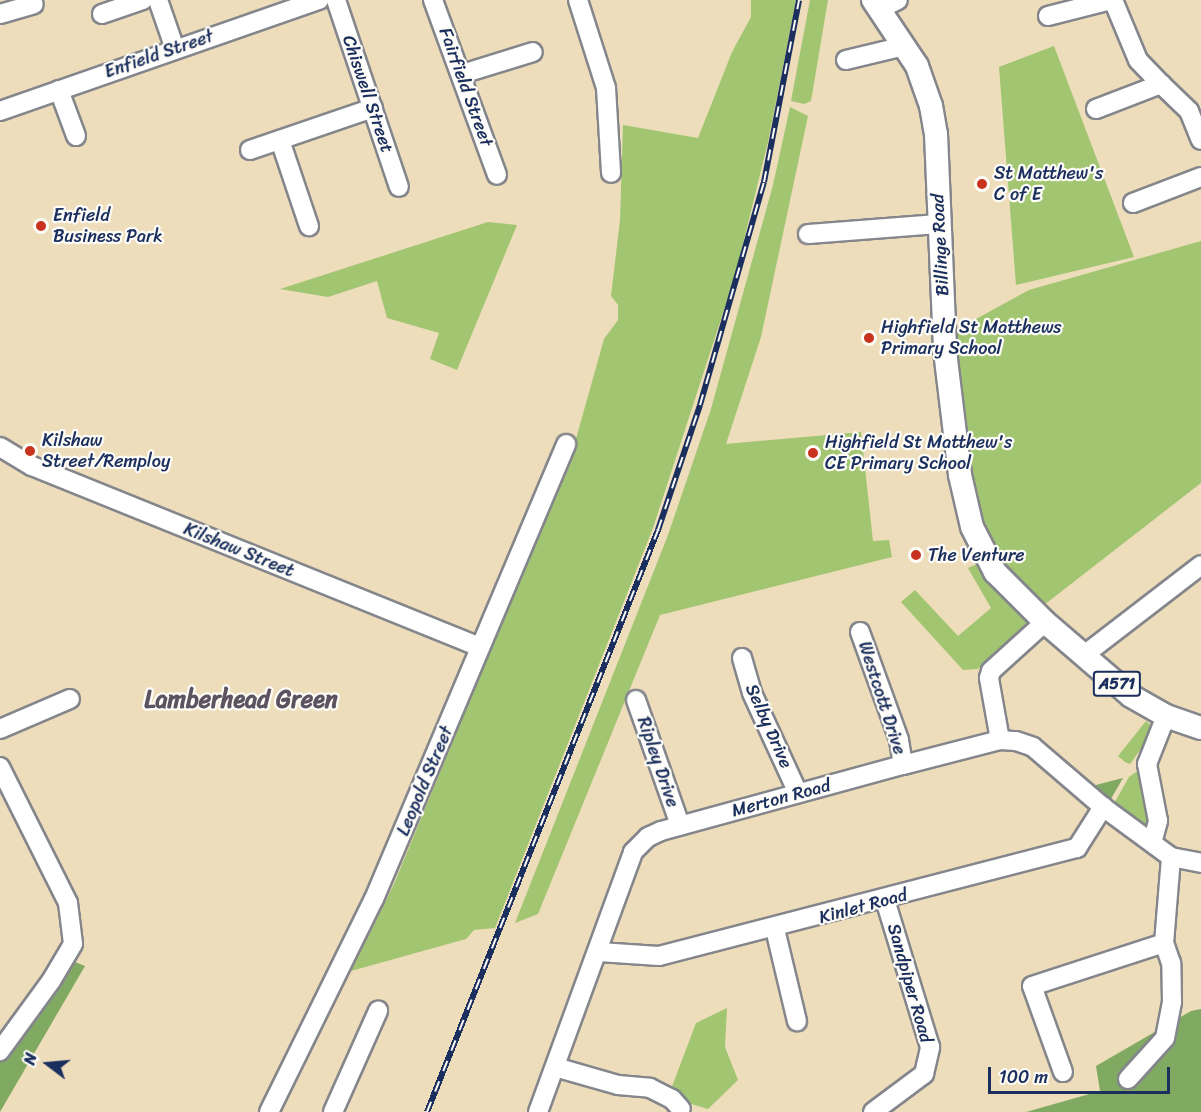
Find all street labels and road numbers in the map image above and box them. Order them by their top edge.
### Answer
street label: Enfield Street [102,25,216,83]
street label: Fairfield Street [435,25,497,149]
street label: Chiswell Street [338,32,398,156]
street label: Billinge Road [927,193,953,297]
street label: Kilshaw Street [181,518,297,582]
street label: Westcott Drive [854,639,910,757]
road number: A571 [1092,671,1142,697]
street label: Selby Drive [741,681,797,771]
street label: Ripley Drive [632,714,684,810]
street label: Leopold Street [392,723,458,839]
street label: Merton Road [729,774,833,822]
street label: Kinlet Road [816,884,910,928]
street label: Sandpiper Road [883,921,937,1045]

